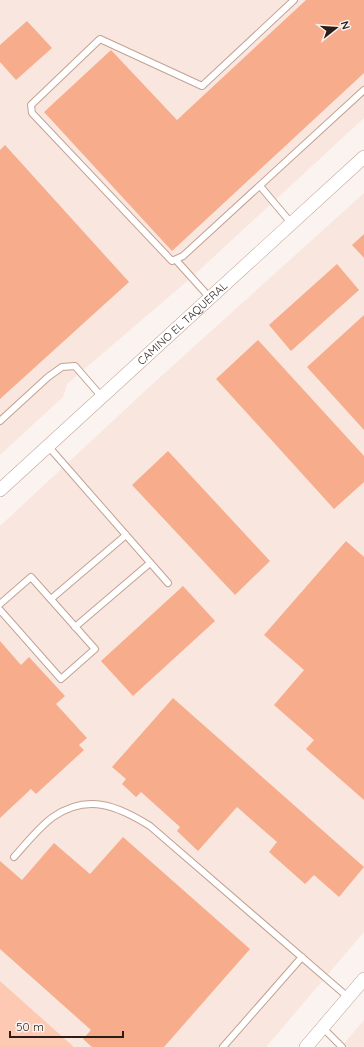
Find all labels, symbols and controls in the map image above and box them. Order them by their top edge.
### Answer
north arrow [316,8,356,48]
text: N [338,19,353,31]
street label: CAMINO EL TAQUERAL [134,279,230,368]
scale bar [10,1013,123,1039]
text: 50 m [16,1019,44,1034]

